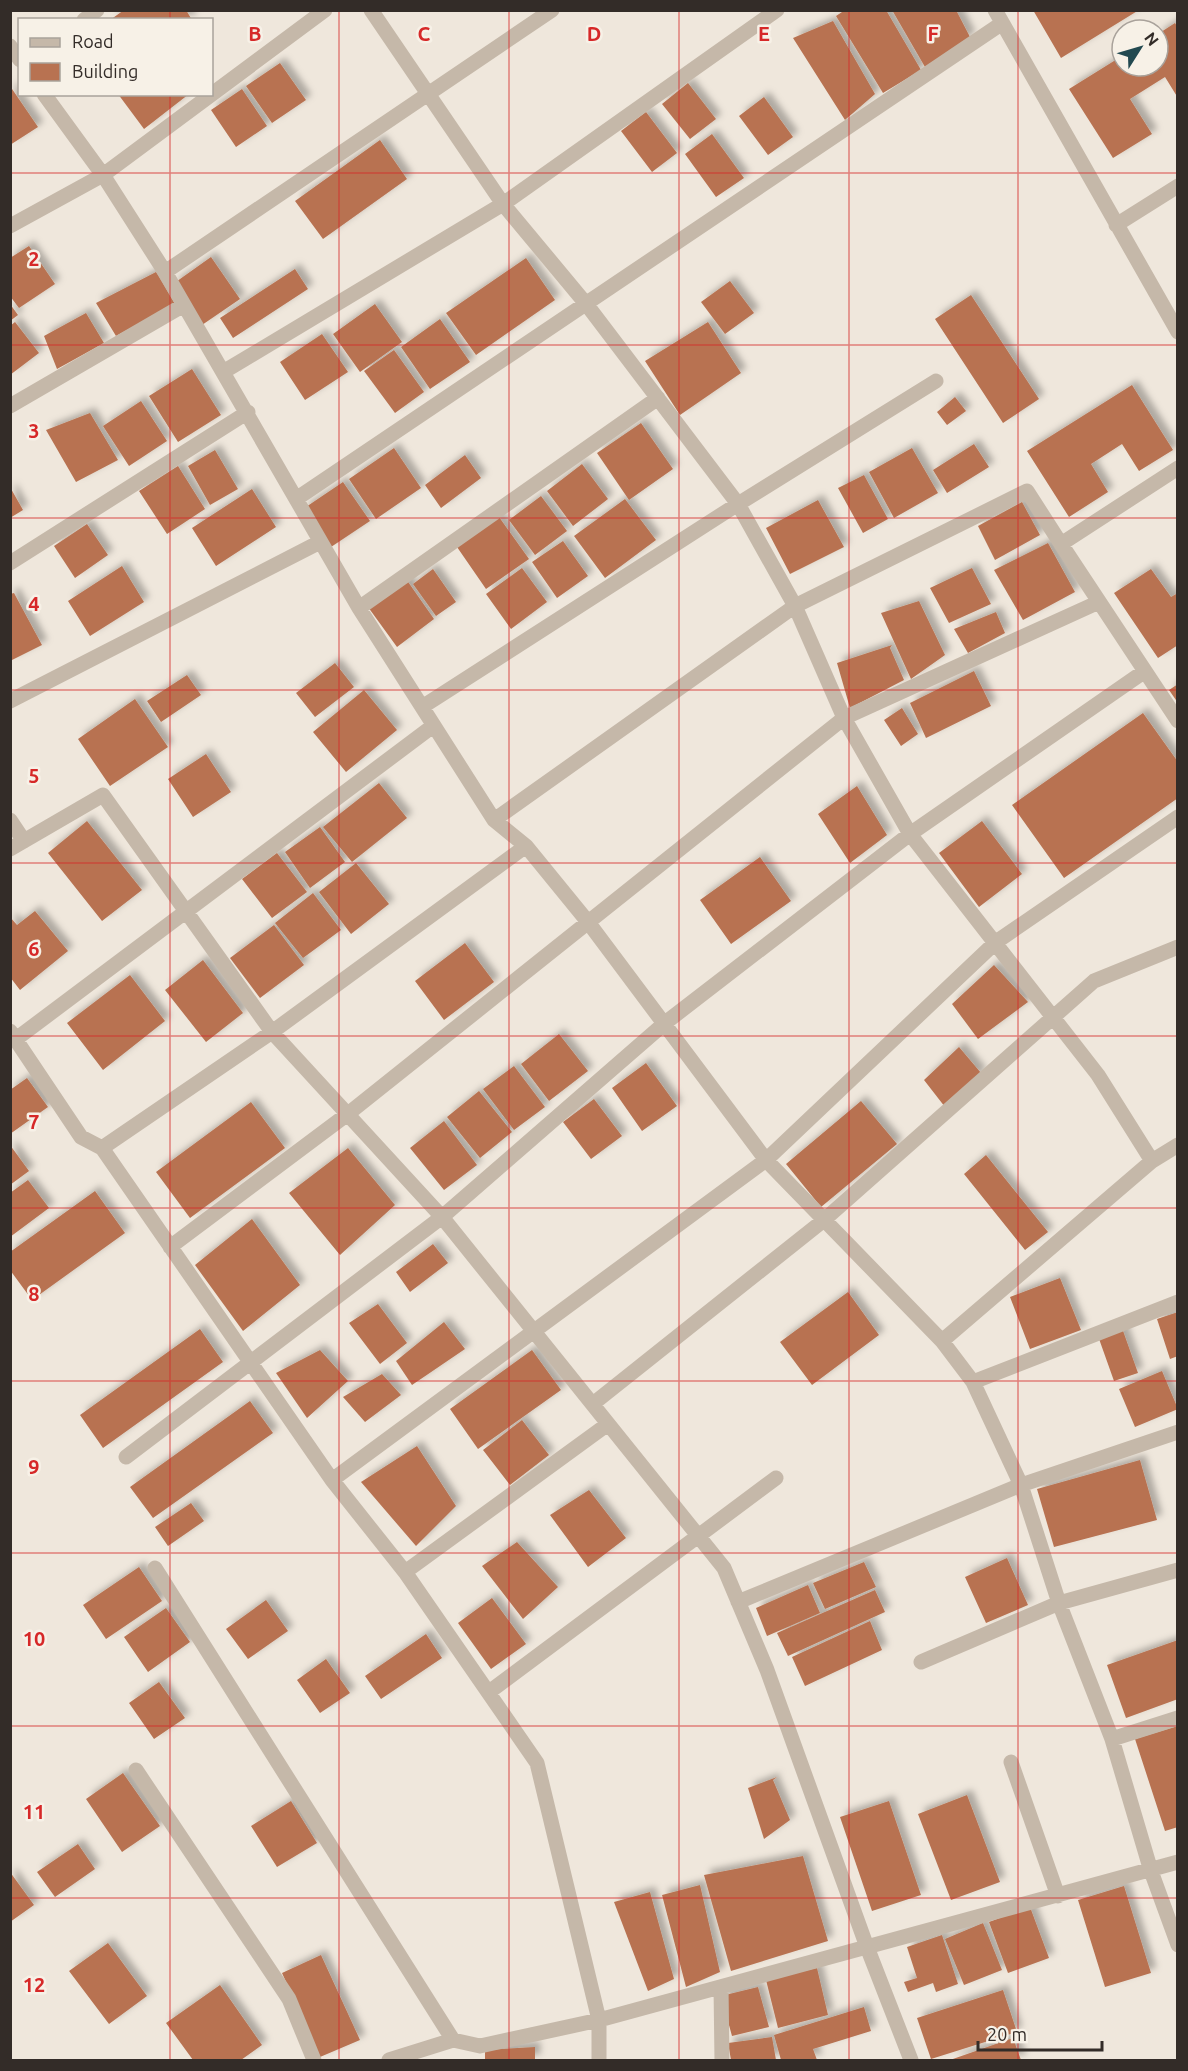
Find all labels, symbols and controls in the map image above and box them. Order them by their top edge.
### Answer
legend [18,18,213,96]
north arrow [1110,18,1170,78]
text: B [248,22,262,45]
text: C [418,22,431,45]
text: D [587,22,601,45]
text: E [758,22,770,45]
text: F [927,22,939,45]
text: N [1141,29,1163,49]
text: Road [72,31,114,51]
text: Building [72,61,138,81]
text: 2 [28,247,40,270]
text: 3 [28,419,40,442]
text: 4 [28,592,40,615]
text: 5 [28,764,40,787]
text: 6 [28,937,40,960]
text: 7 [28,1110,40,1133]
text: 8 [28,1282,40,1305]
text: 9 [28,1455,40,1478]
text: 10 [23,1627,45,1650]
text: 11 [23,1800,45,1823]
text: 12 [23,1973,45,1996]
scale bar [978,2014,1102,2052]
text: 20 m [987,2024,1027,2044]

